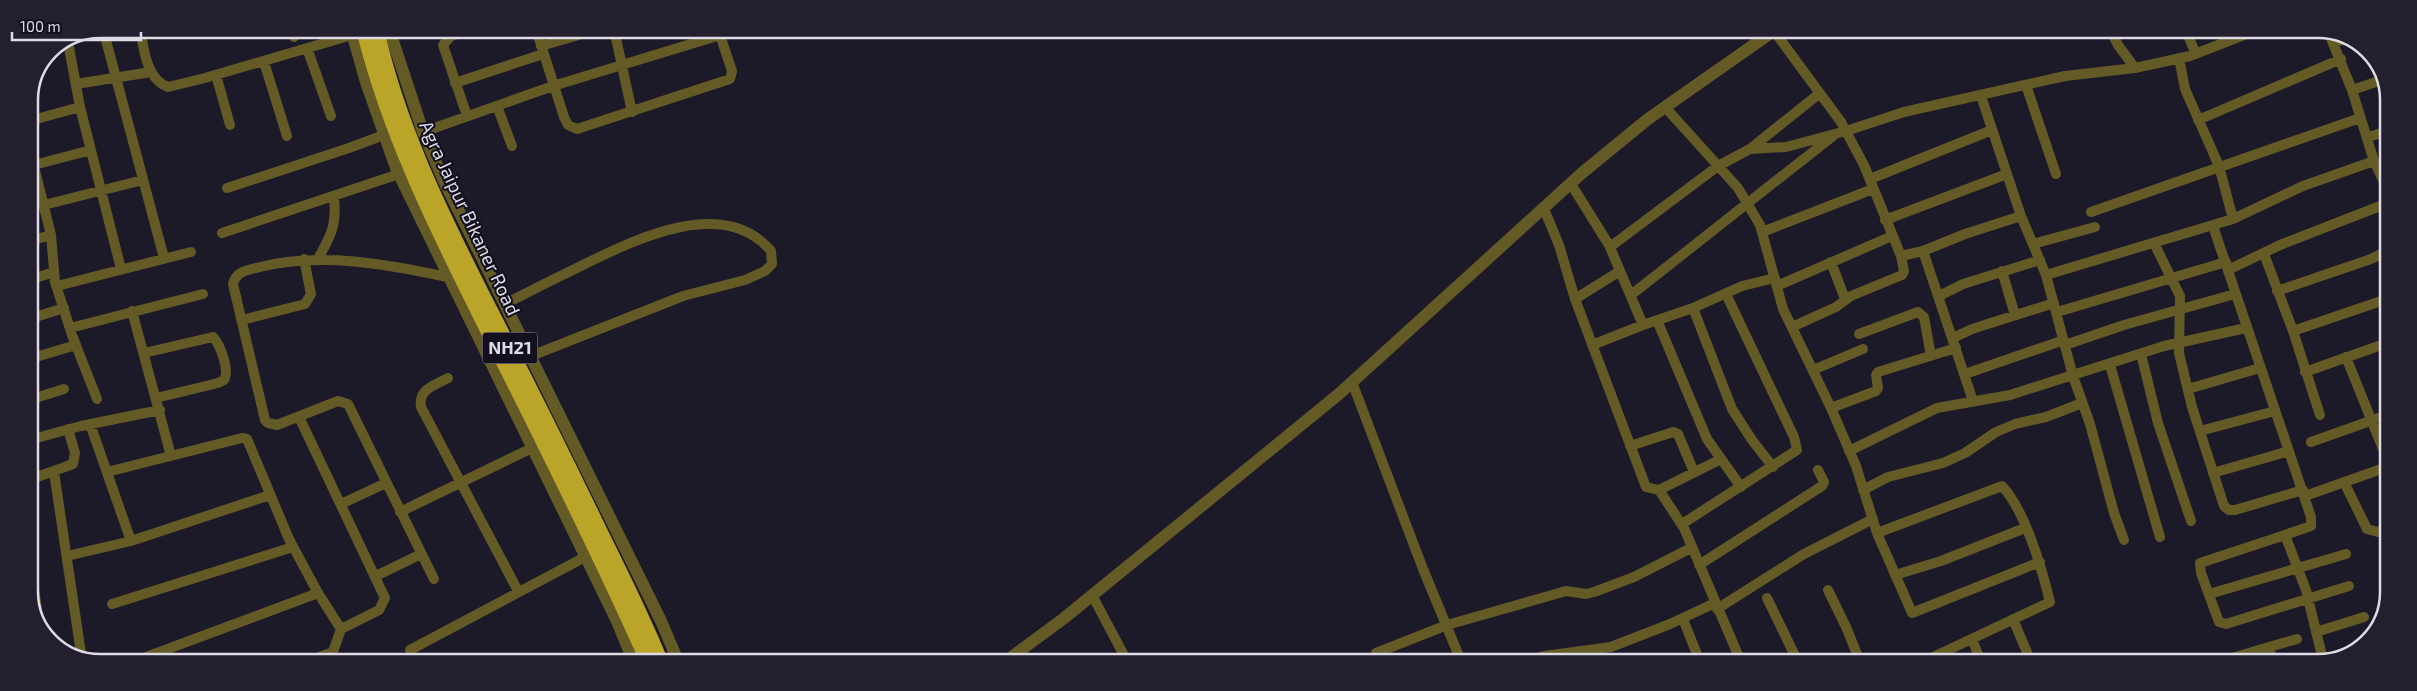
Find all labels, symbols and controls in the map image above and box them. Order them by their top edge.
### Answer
scale bar [12,10,141,42]
text: 100 m [20,17,61,35]
street label: Agra Jaipur Bikaner Road [415,117,526,319]
road number: NH21 [482,332,538,363]

